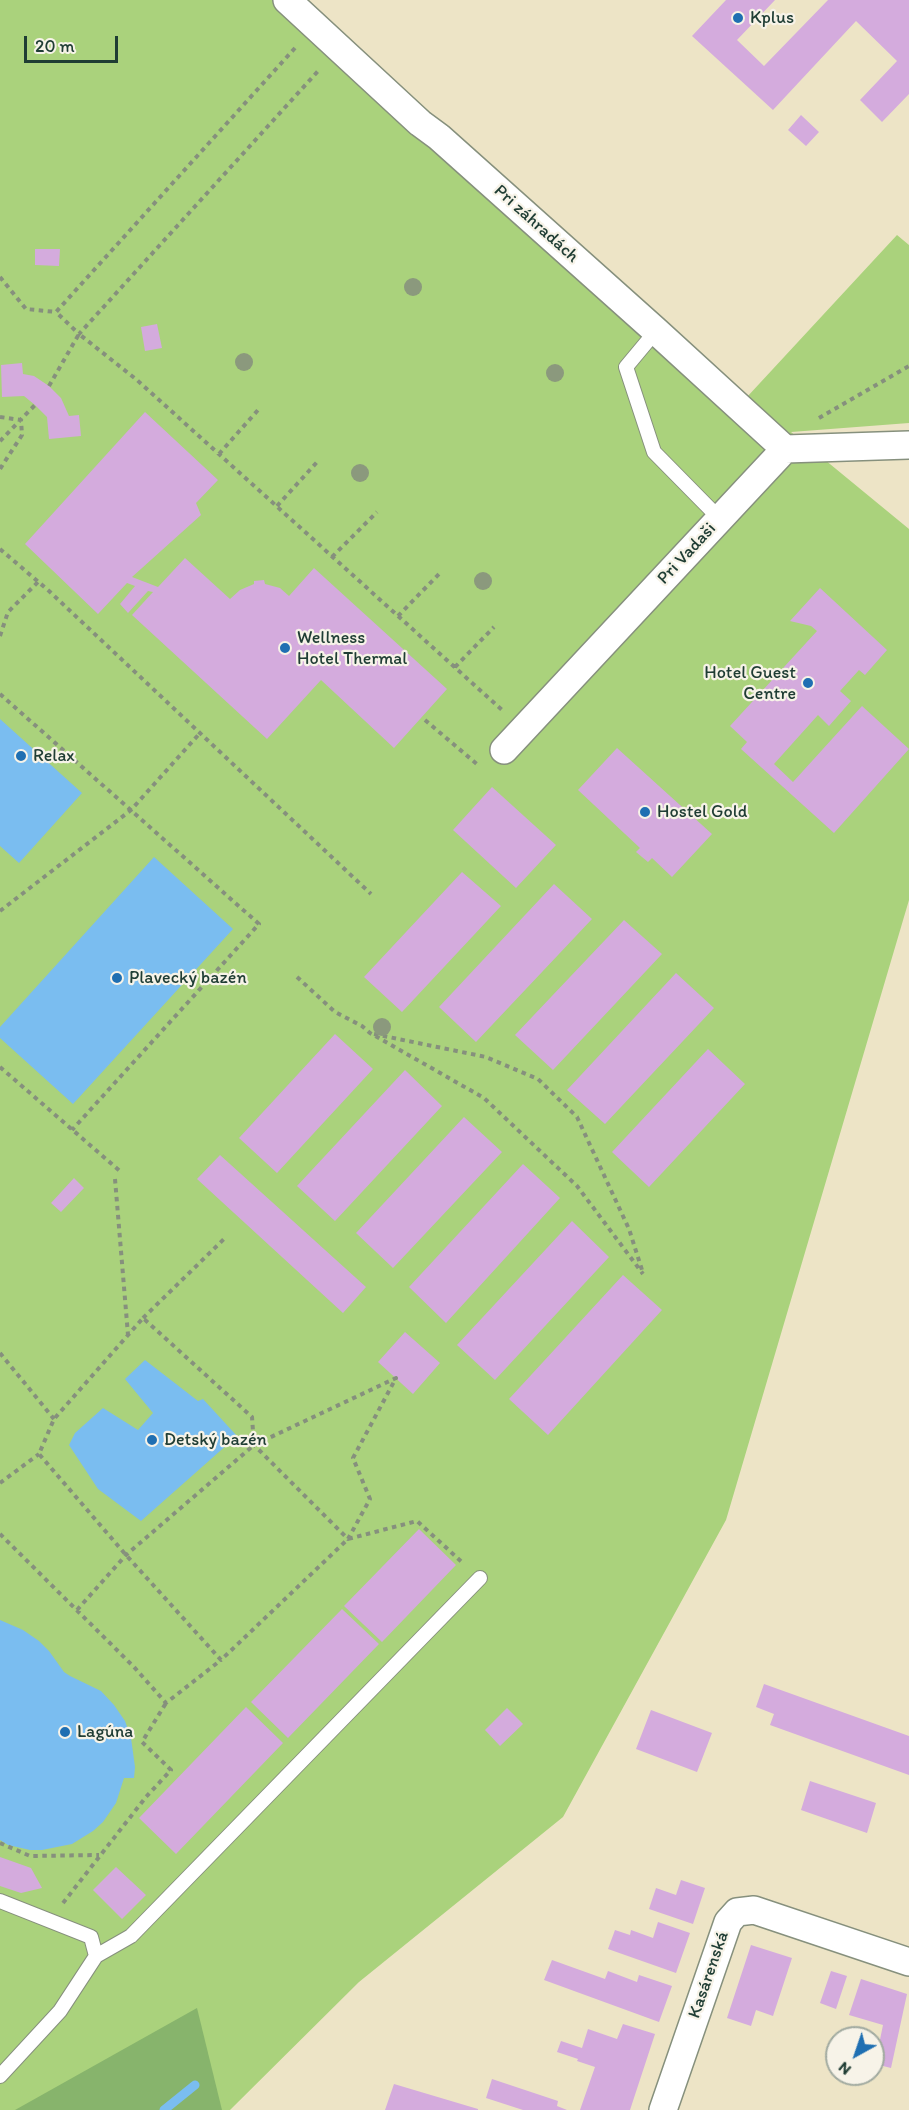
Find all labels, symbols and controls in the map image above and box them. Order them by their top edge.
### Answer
place label: Kplus [750,7,794,29]
marker: Kplus [731,11,745,25]
scale bar [27,24,122,62]
text: 20 m [35,35,75,57]
street label: Pri záhradách [489,180,583,268]
street label: Pri Vadaši [653,519,721,589]
place label: Wellness Hotel Thermal [297,627,407,670]
marker: Wellness Hotel Thermal [278,641,292,655]
place label: Hotel Guest Centre [704,662,796,704]
marker: Hotel Guest Centre [801,676,815,690]
place label: Relax [33,745,75,767]
marker: Relax [14,749,28,763]
place label: Hostel Gold [657,801,747,823]
marker: Hostel Gold [638,805,652,819]
place label: Plavecký bazén [129,967,247,989]
marker: Plavecký bazén [110,971,124,985]
place label: Detský bazén [164,1429,267,1451]
marker: Detský bazén [145,1433,159,1447]
place label: Lagúna [77,1721,133,1743]
marker: Lagúna [58,1725,72,1739]
street label: Kasárenská [684,1929,734,2021]
north arrow [825,2026,885,2086]
text: N [834,2058,855,2079]

